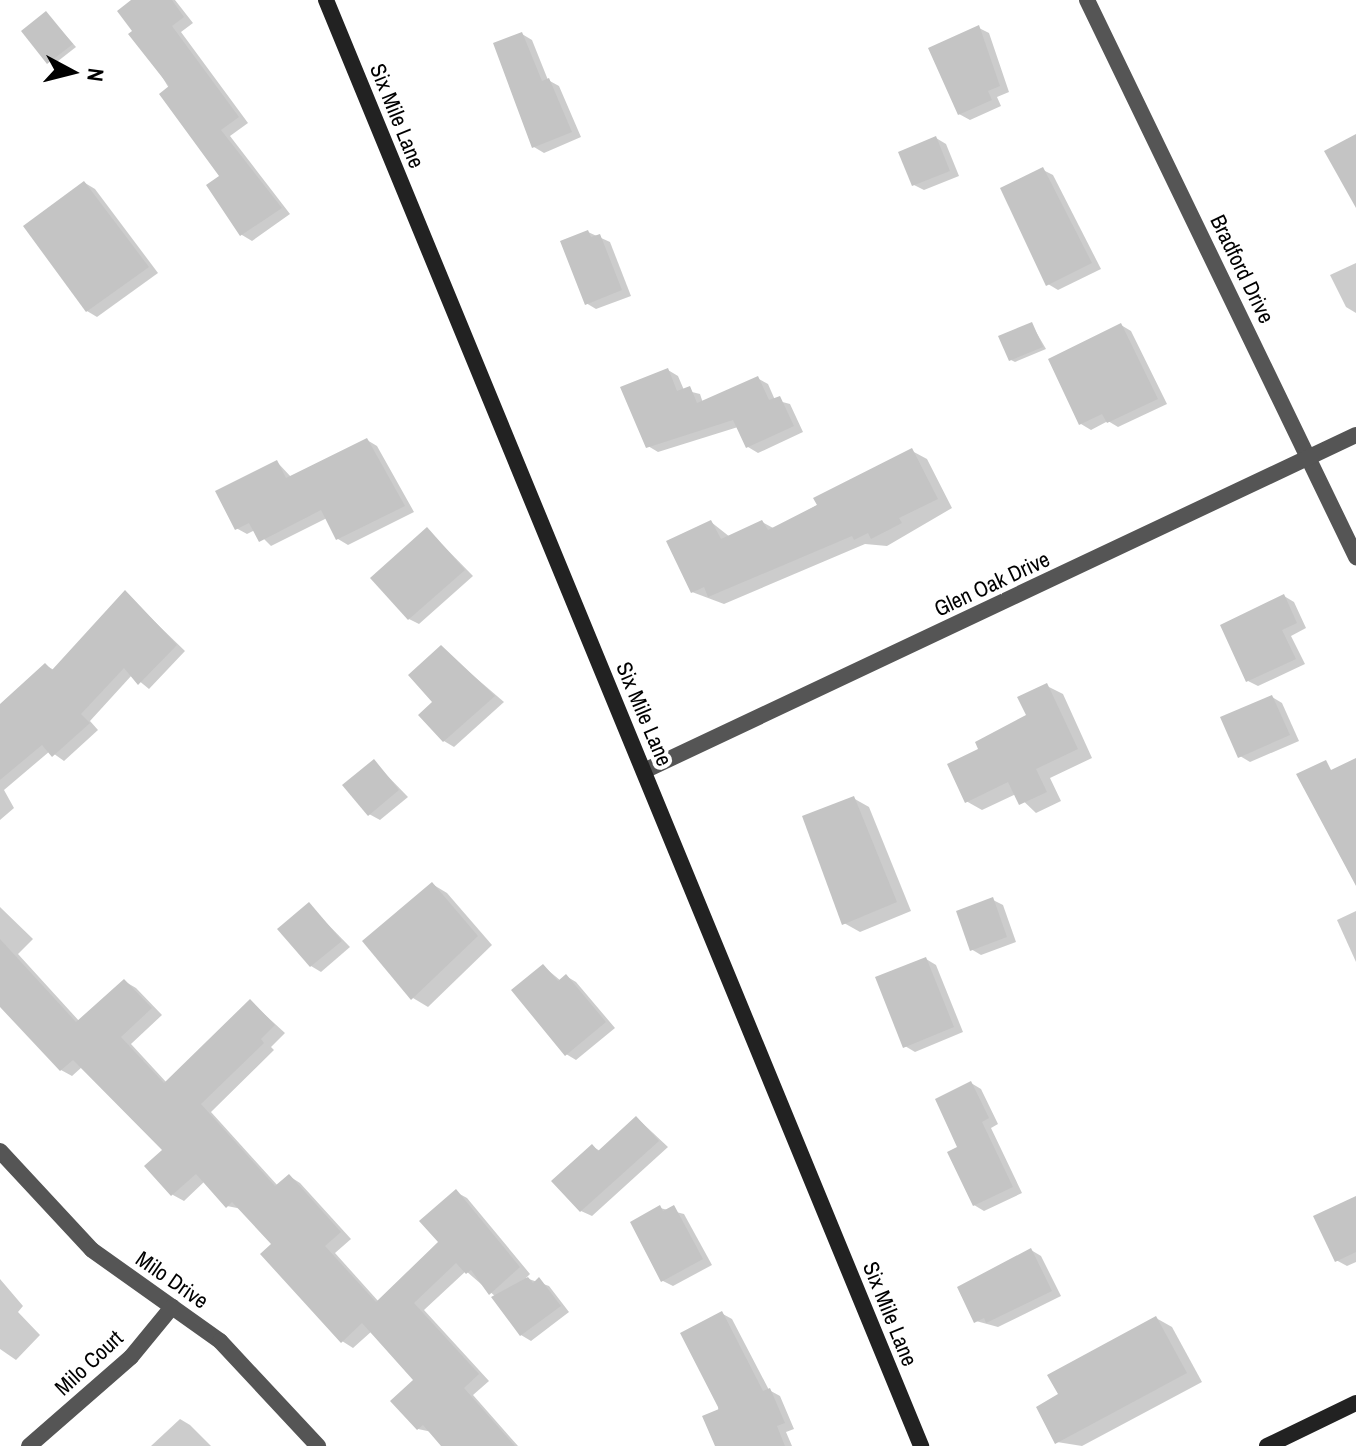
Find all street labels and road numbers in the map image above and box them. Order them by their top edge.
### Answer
street label: Six Mile Lane [364,60,430,172]
street label: Bradford Drive [1204,210,1280,328]
street label: Glen Oak Drive [930,546,1054,622]
street label: Six Mile Lane [610,658,678,770]
street label: Milo Drive [131,1246,213,1314]
street label: Six Mile Lane [857,1258,923,1370]
street label: Milo Court [50,1325,128,1401]

